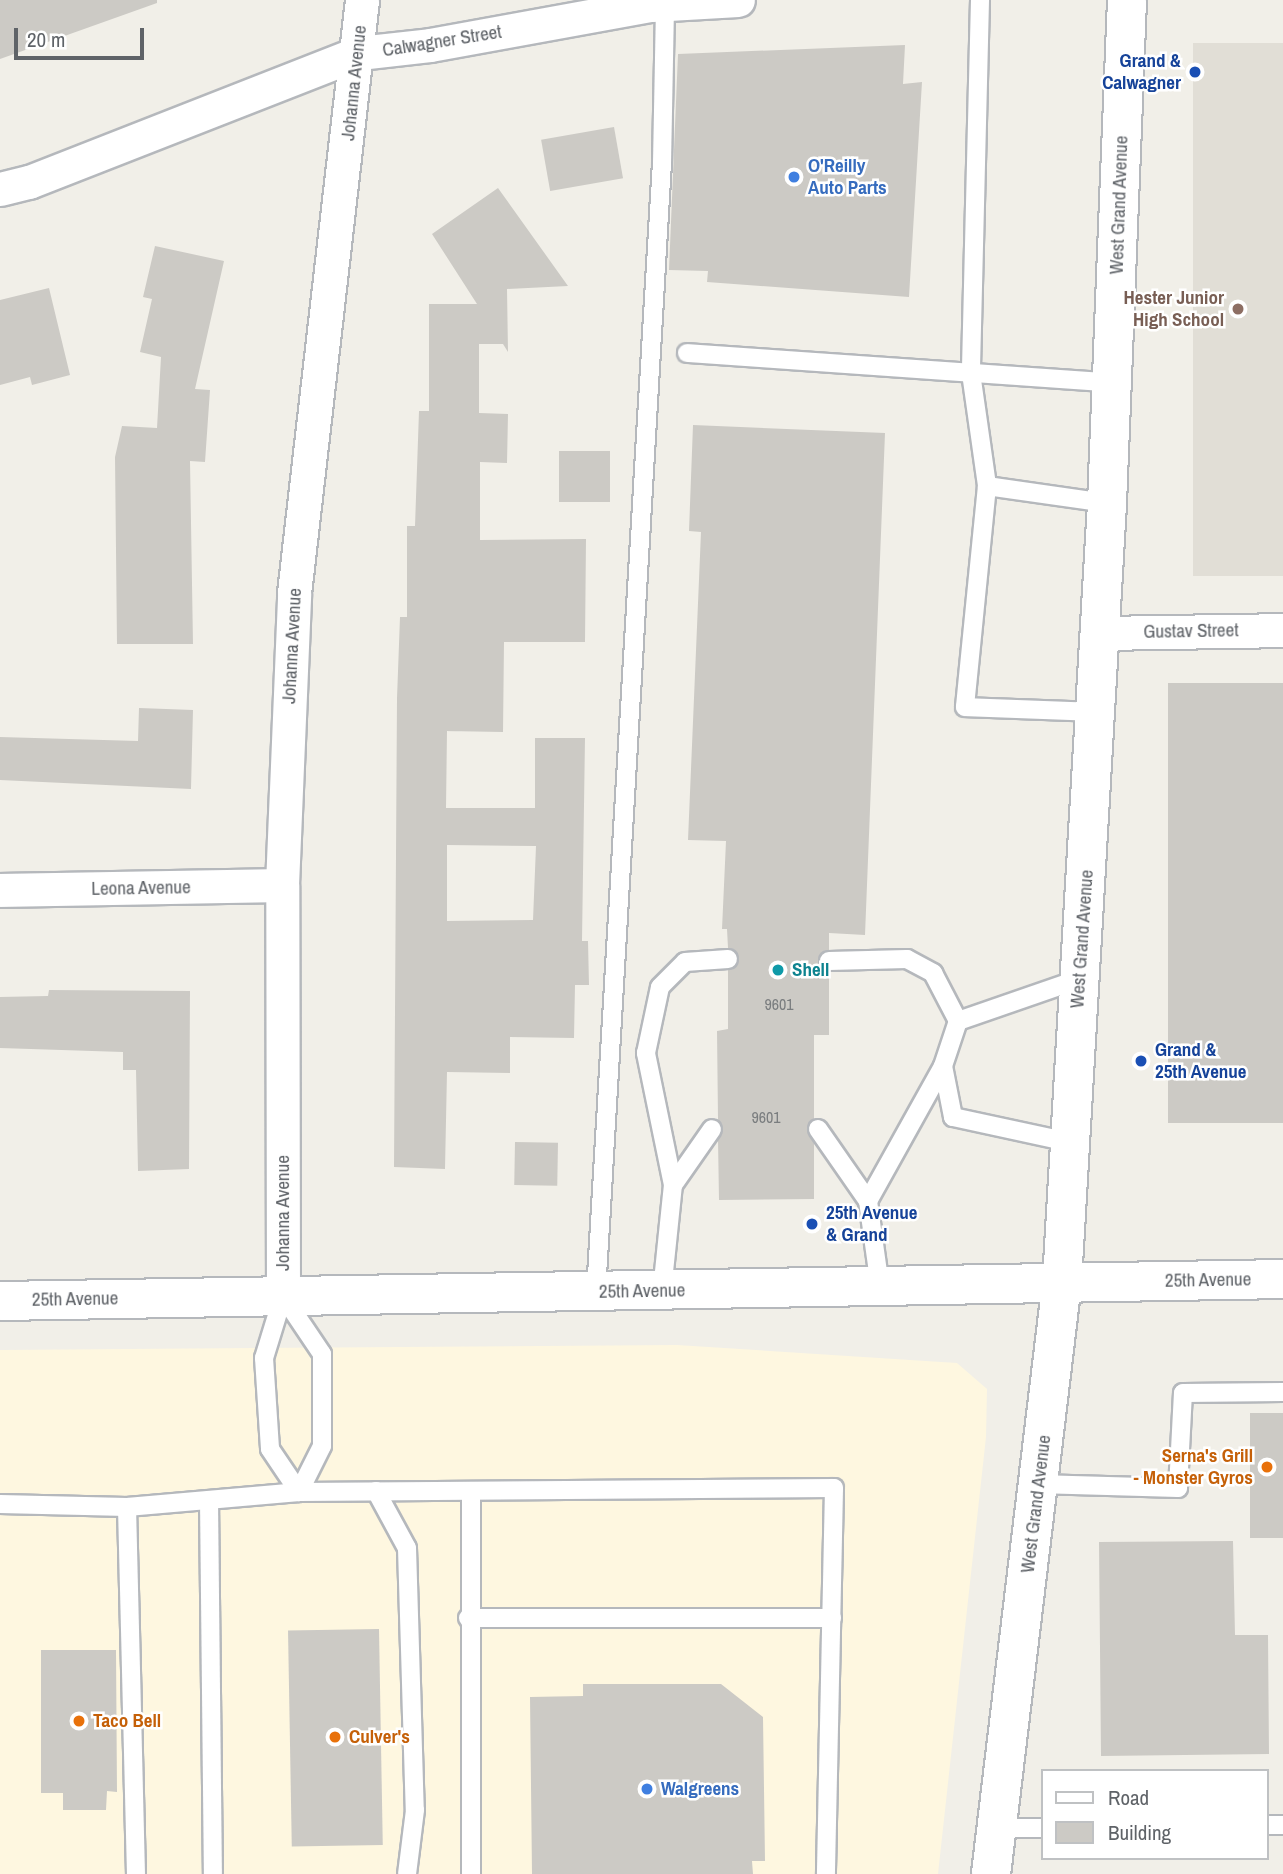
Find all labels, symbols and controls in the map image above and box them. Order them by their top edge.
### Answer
scale bar [18,14,147,58]
street label: Calwagner Street [381,20,503,62]
street label: Johanna Avenue [337,24,371,142]
text: 20 m [27,25,65,54]
place label: Grand & Calwagner [1102,50,1181,94]
marker: Grand & Calwagner [1187,64,1203,80]
street label: West Grand Avenue [1105,135,1133,275]
place label: O'Reilly Auto Parts [808,155,887,199]
marker: O'Reilly Auto Parts [786,169,802,185]
place label: Hester Junior High School [1124,287,1224,331]
marker: Hester Junior High School [1230,301,1246,317]
street label: Johanna Avenue [278,587,306,705]
street label: Gustav Street [1143,619,1239,643]
street label: West Grand Avenue [1066,868,1098,1010]
street label: Leona Avenue [91,876,191,900]
place label: Shell [792,959,829,981]
marker: Shell [770,962,786,978]
house number: 9601 [764,994,794,1014]
place label: Grand & 25th Avenue [1155,1039,1247,1083]
marker: Grand & 25th Avenue [1133,1053,1149,1069]
house number: 9601 [751,1107,781,1127]
street label: Johanna Avenue [272,1155,294,1271]
place label: 25th Avenue & Grand [826,1202,918,1246]
marker: 25th Avenue & Grand [804,1216,820,1232]
street label: 25th Avenue [1164,1268,1252,1292]
street label: 25th Avenue [598,1279,686,1303]
street label: 25th Avenue [31,1287,119,1311]
street label: West Grand Avenue [1016,1433,1056,1575]
place label: Serna's Grill - Monster Gyros [1134,1445,1253,1489]
marker: Serna's Grill - Monster Gyros [1259,1459,1275,1475]
place label: Taco Bell [93,1710,161,1732]
marker: Taco Bell [71,1713,87,1729]
place label: Culver's [349,1726,410,1748]
marker: Culver's [327,1729,343,1745]
legend [1042,1769,1269,1860]
place label: Walgreens [661,1778,739,1800]
marker: Walgreens [639,1781,655,1797]
text: Road [1108,1783,1149,1812]
text: Building [1108,1818,1171,1847]

